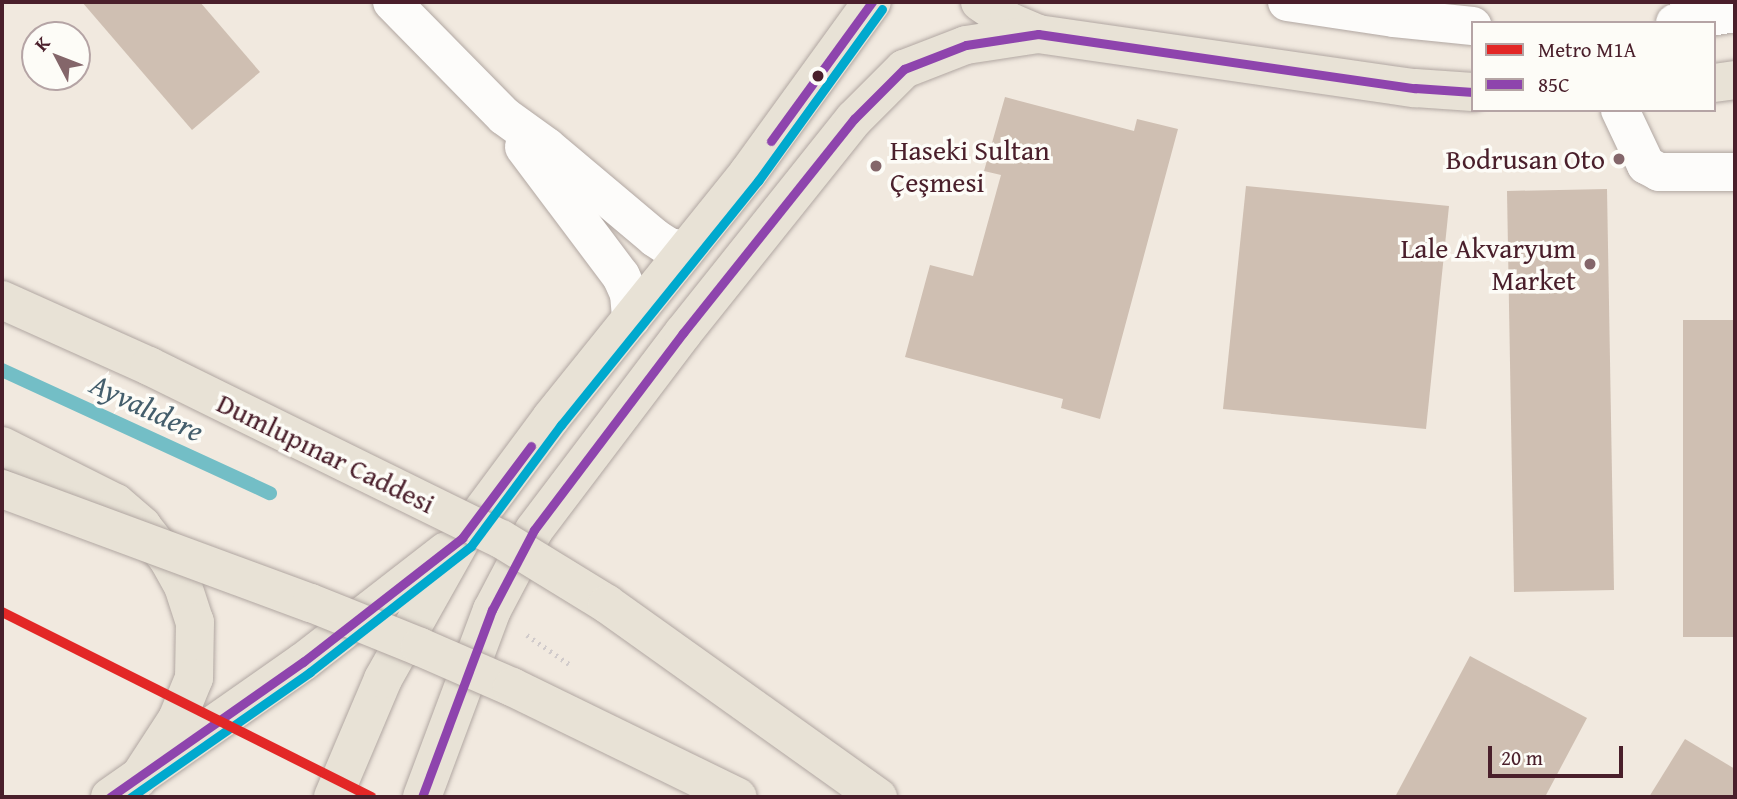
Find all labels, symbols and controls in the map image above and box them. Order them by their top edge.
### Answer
north arrow [21,21,91,91]
legend [1471,21,1716,112]
text: K [27,29,56,57]
text: Metro M1A [1538,34,1636,65]
unlabelled marker [811,69,825,83]
text: 85C [1538,69,1570,100]
place label: Haseki Sultan Çeşmesi [890,133,1050,199]
place label: Bodrusan Oto [1446,142,1605,176]
marker: Bodrusan Oto [1611,151,1627,167]
marker: Haseki Sultan Çeşmesi [868,158,884,174]
place label: Lale Akvaryum Market [1401,231,1576,297]
marker: Lale Akvaryum Market [1582,256,1598,272]
water label: Ayvalıdere [85,365,209,449]
street label: Dumlupınar Caddesi [212,386,440,520]
scale bar [1492,732,1627,776]
text: 20 m [1501,742,1543,773]

